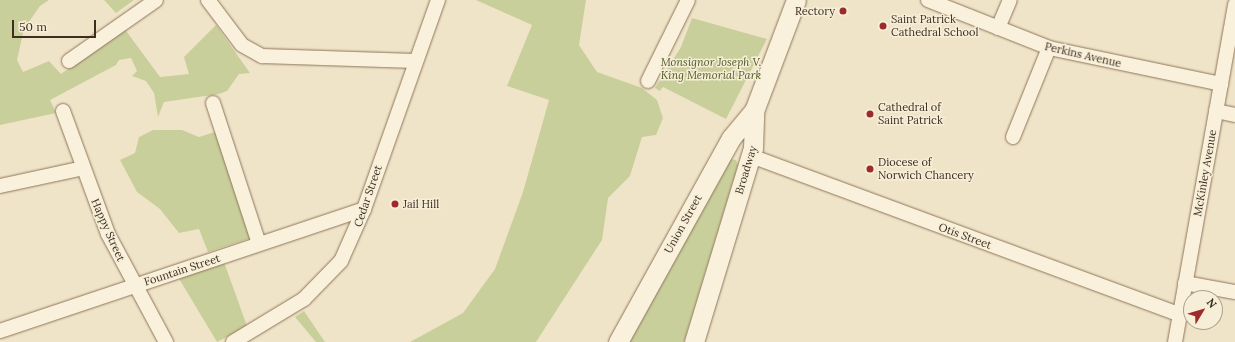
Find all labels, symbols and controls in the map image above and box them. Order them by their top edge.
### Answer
place label: Rectory [795,4,835,18]
marker: Rectory [838,6,848,16]
scale bar [14,12,98,38]
place label: Saint Patrick Cathedral School [891,13,978,39]
text: 50 m [19,19,47,34]
marker: Saint Patrick Cathedral School [878,21,888,31]
street label: Perkins Avenue [1043,40,1123,70]
park label: Monsignor Joseph V. King Memorial Park [661,56,761,82]
place label: Cathedral of Saint Patrick [878,101,943,127]
marker: Cathedral of Saint Patrick [865,109,875,119]
street label: McKinley Avenue [1191,129,1219,217]
street label: Broadway [732,144,760,196]
place label: Diocese of Norwich Chancery [878,156,974,182]
street label: Cedar Street [351,163,385,229]
marker: Diocese of Norwich Chancery [865,164,875,174]
street label: Union Street [661,192,705,256]
street label: Happy Street [88,197,128,263]
place label: Jail Hill [403,197,439,211]
marker: Jail Hill [390,199,400,209]
street label: Otis Street [937,220,993,252]
street label: Fountain Street [142,251,222,289]
north arrow [1183,290,1223,330]
text: N [1204,296,1220,311]

